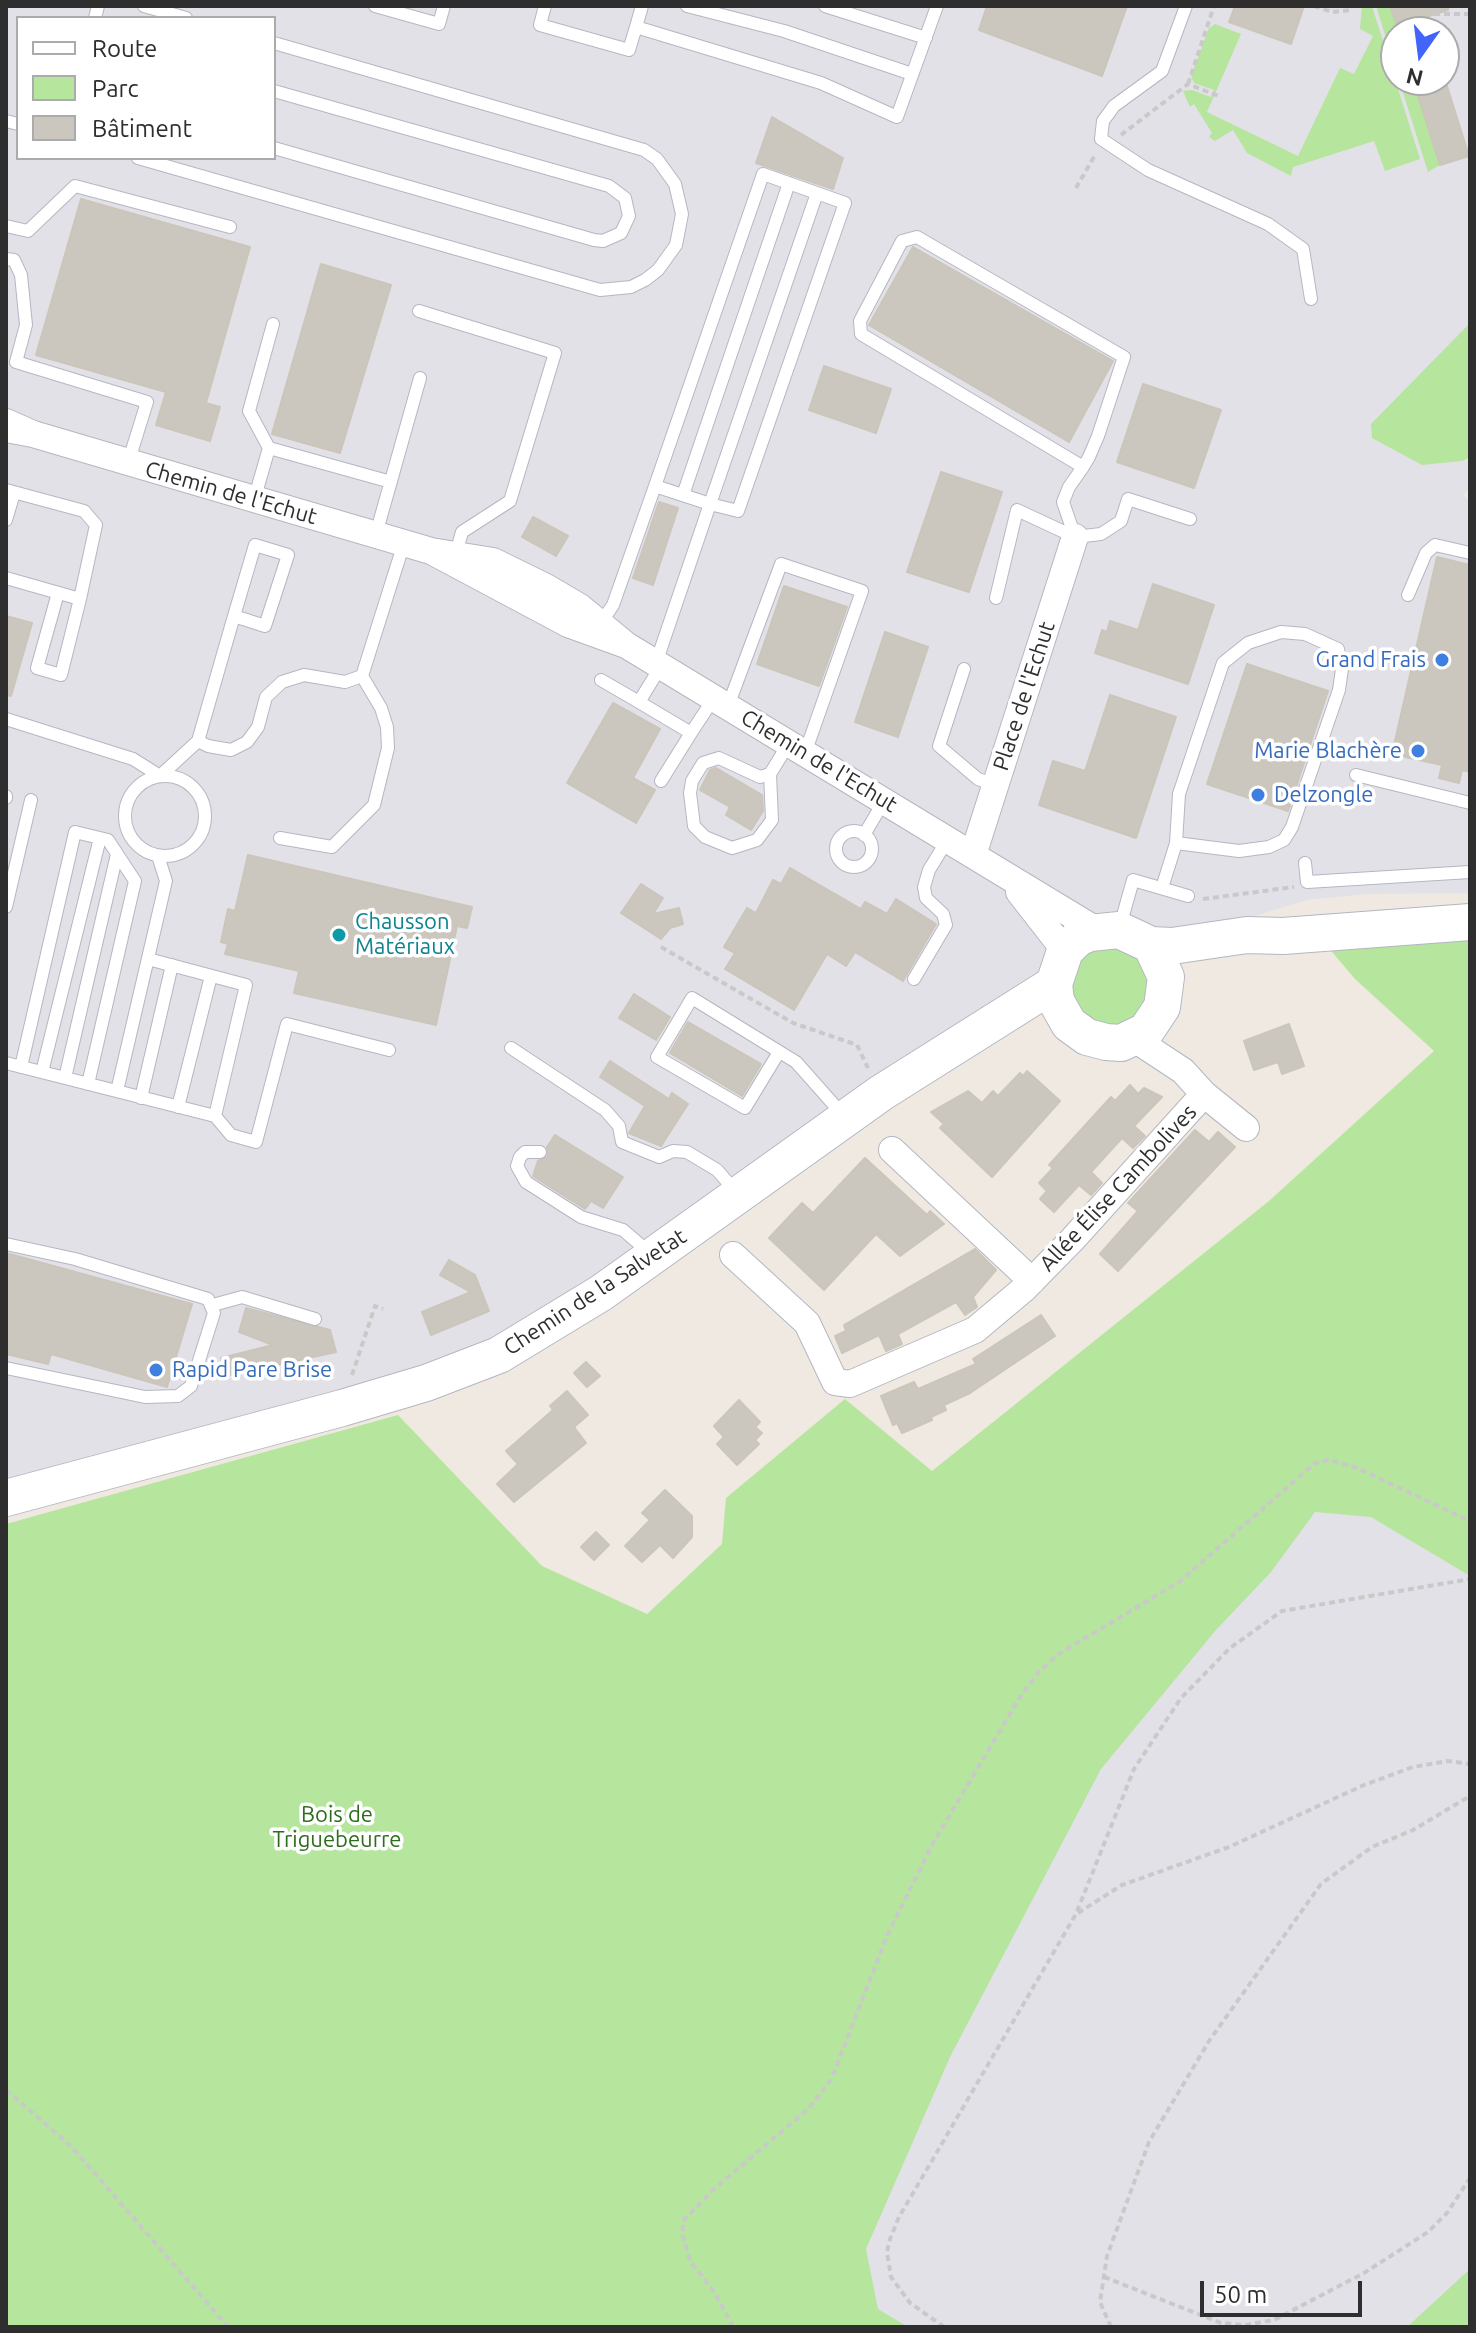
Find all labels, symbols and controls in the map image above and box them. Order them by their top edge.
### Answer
legend [16,16,276,160]
north arrow [1380,16,1460,96]
text: Route [92,35,157,62]
text: N [1404,64,1426,92]
text: Parc [92,75,139,102]
text: Bâtiment [92,115,192,142]
street label: Chemin de l'Echut [142,456,320,530]
street label: Place de l'Echut [987,618,1061,774]
place label: Grand Frais [1316,647,1426,673]
marker: Grand Frais [1433,651,1451,669]
street label: Chemin de l'Echut [736,704,902,818]
place label: Marie Blachère [1254,738,1402,764]
marker: Marie Blachère [1409,742,1427,760]
place label: Delzongle [1274,782,1373,808]
marker: Delzongle [1249,786,1267,804]
place label: Chausson Matériaux [355,909,455,960]
marker: Chausson Matériaux [330,926,348,944]
street label: Allée Élise Cambolives [1034,1099,1202,1277]
street label: Chemin de la Salvetat [499,1223,691,1361]
place label: Rapid Pare Brise [172,1357,332,1383]
marker: Rapid Pare Brise [147,1361,165,1379]
park label: Bois de Triguebeurre [273,1802,401,1854]
scale bar [1204,2265,1366,2315]
text: 50 m [1214,2281,1267,2308]

